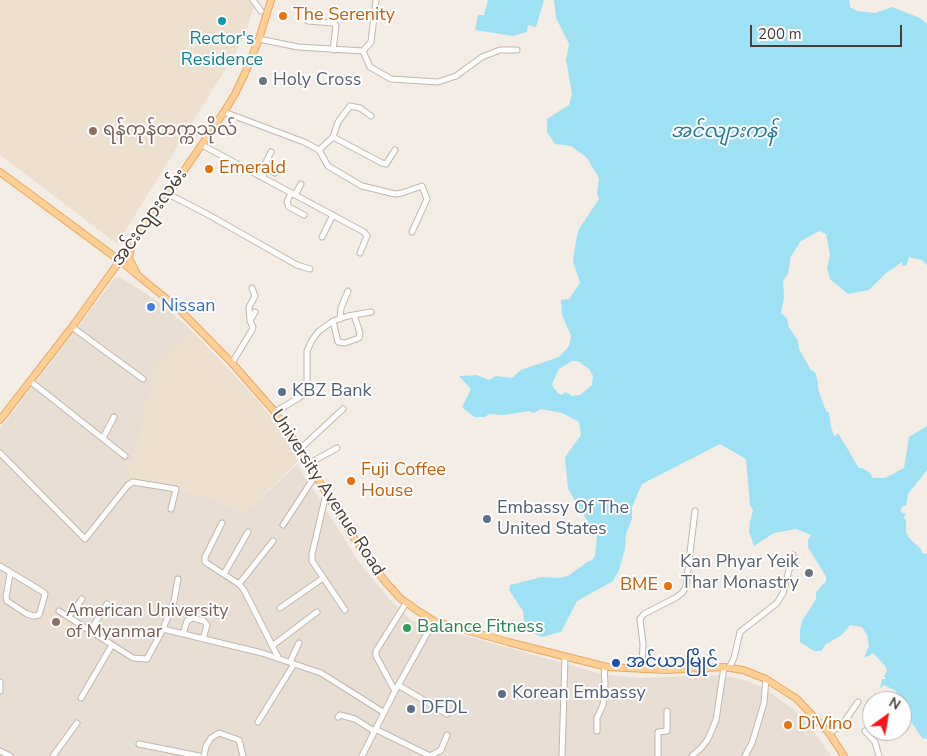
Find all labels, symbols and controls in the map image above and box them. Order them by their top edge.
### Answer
place label: The Serenity [293,5,395,27]
marker: The Serenity [277,10,289,22]
marker: Rector's Residence [216,15,228,27]
scale bar [752,15,904,47]
text: 200 m [758,24,802,44]
place label: Rector's Residence [181,29,263,72]
place label: Holy Cross [273,70,361,92]
marker: Holy Cross [257,75,269,87]
place label: ရန်ကုန်တက္ကသိုလ် [103,120,237,142]
water label: အင်လျားကန် [671,121,777,143]
marker: ရန်ကုန်တက္ကသိုလ် [87,125,99,137]
place label: Emerald [219,158,286,180]
marker: Emerald [203,163,215,175]
street label: အင်းလျားလမ်း [107,165,193,271]
place label: Nissan [161,296,216,318]
marker: Nissan [145,301,157,313]
place label: KBZ Bank [292,381,372,403]
marker: KBZ Bank [276,386,288,398]
street label: University Avenue Road [265,406,389,580]
place label: Fuji Coffee House [361,460,446,502]
marker: Fuji Coffee House [345,475,357,487]
place label: Embassy Of The United States [497,498,629,540]
marker: Embassy Of The United States [481,513,493,525]
place label: Kan Phyar Yeik Thar Monastry [680,552,799,594]
marker: Kan Phyar Yeik Thar Monastry [803,567,815,579]
place label: BME [620,575,658,597]
marker: BME [662,580,674,592]
place label: American University of Myanmar [66,601,228,644]
marker: American University of Myanmar [50,616,62,628]
place label: Balance Fitness [417,617,544,639]
marker: Balance Fitness [401,622,413,634]
place label: အင်ယာမြိုင် [626,652,718,674]
marker: အင်ယာမြိုင် [610,657,622,669]
place label: Korean Embassy [512,683,646,705]
marker: Korean Embassy [496,688,508,700]
north arrow [862,691,912,741]
text: N [885,693,904,715]
place label: DFDL [421,698,467,720]
marker: DFDL [405,703,417,715]
place label: DiVino [798,714,852,736]
marker: DiVino [782,719,794,731]

